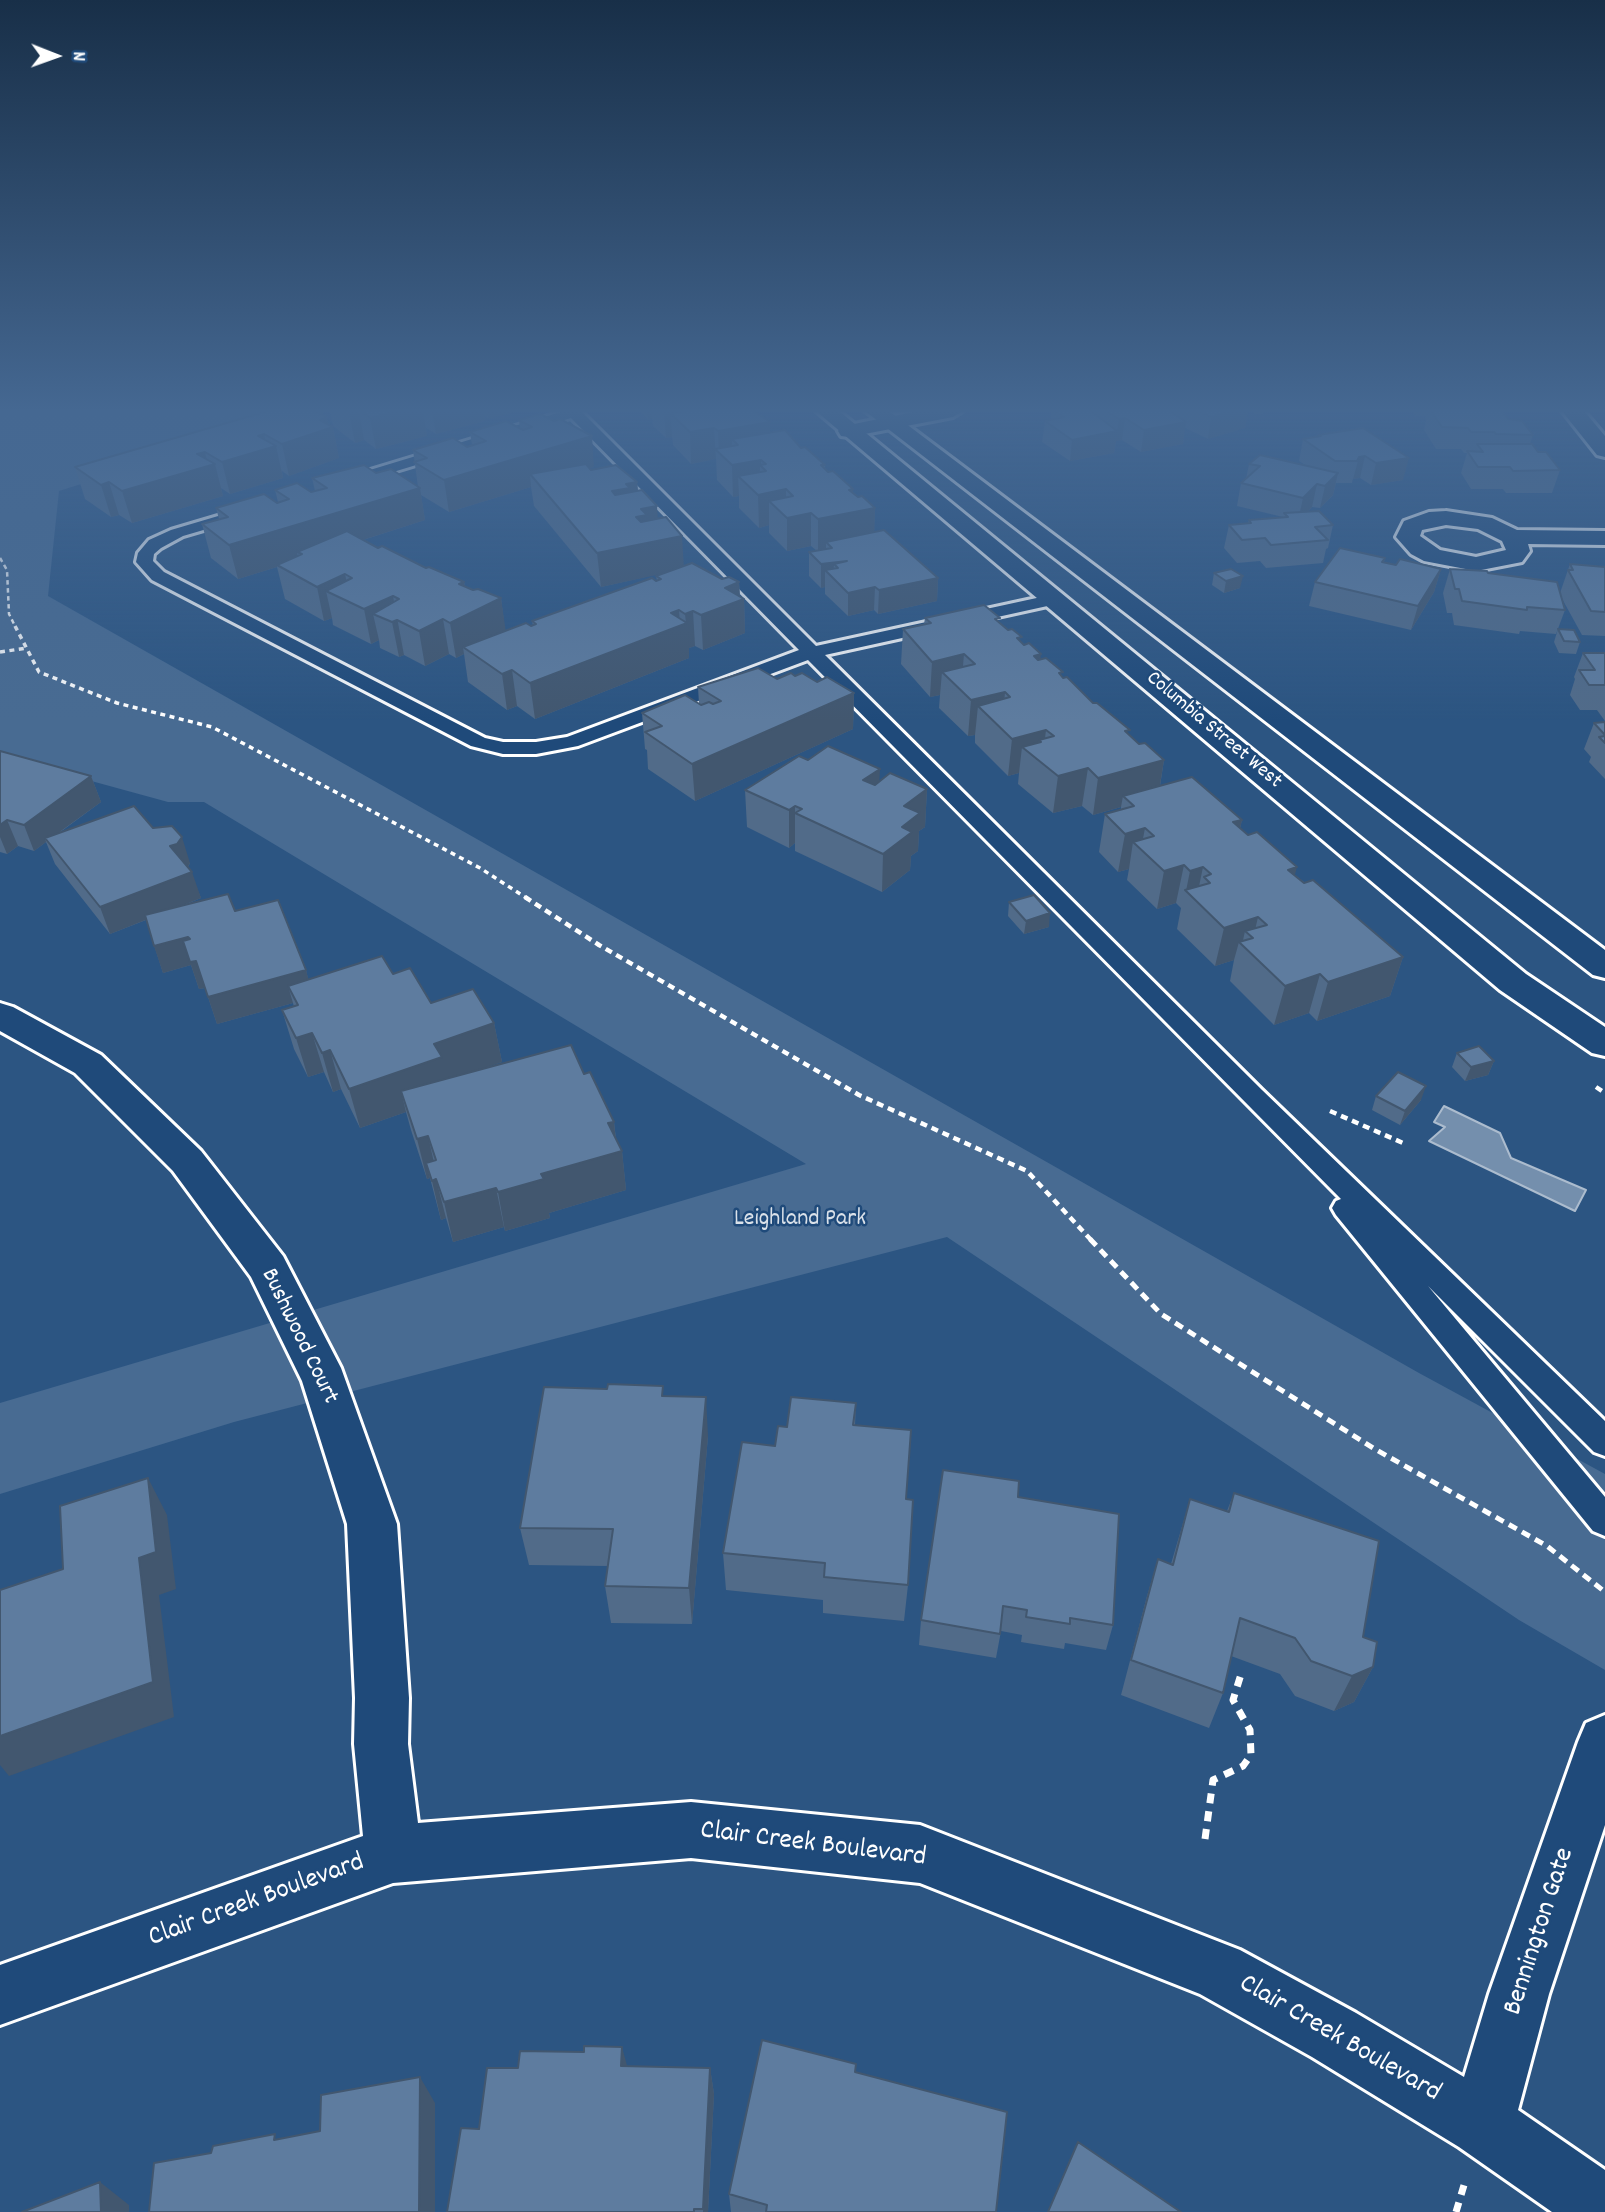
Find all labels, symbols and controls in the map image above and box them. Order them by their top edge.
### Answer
north arrow [21,21,91,91]
text: N [64,51,91,61]
street label: Columbia Street West [1140,667,1286,795]
park label: Leighland Park [734,1207,866,1235]
street label: Bushwood Court [253,1265,343,1409]
street label: Clair Creek Boulevard [698,1815,928,1877]
street label: Bennington Gate [1498,1844,1584,2020]
street label: Clair Creek Boulevard [144,1847,370,1957]
street label: Clair Creek Boulevard [1232,1969,1446,2111]

